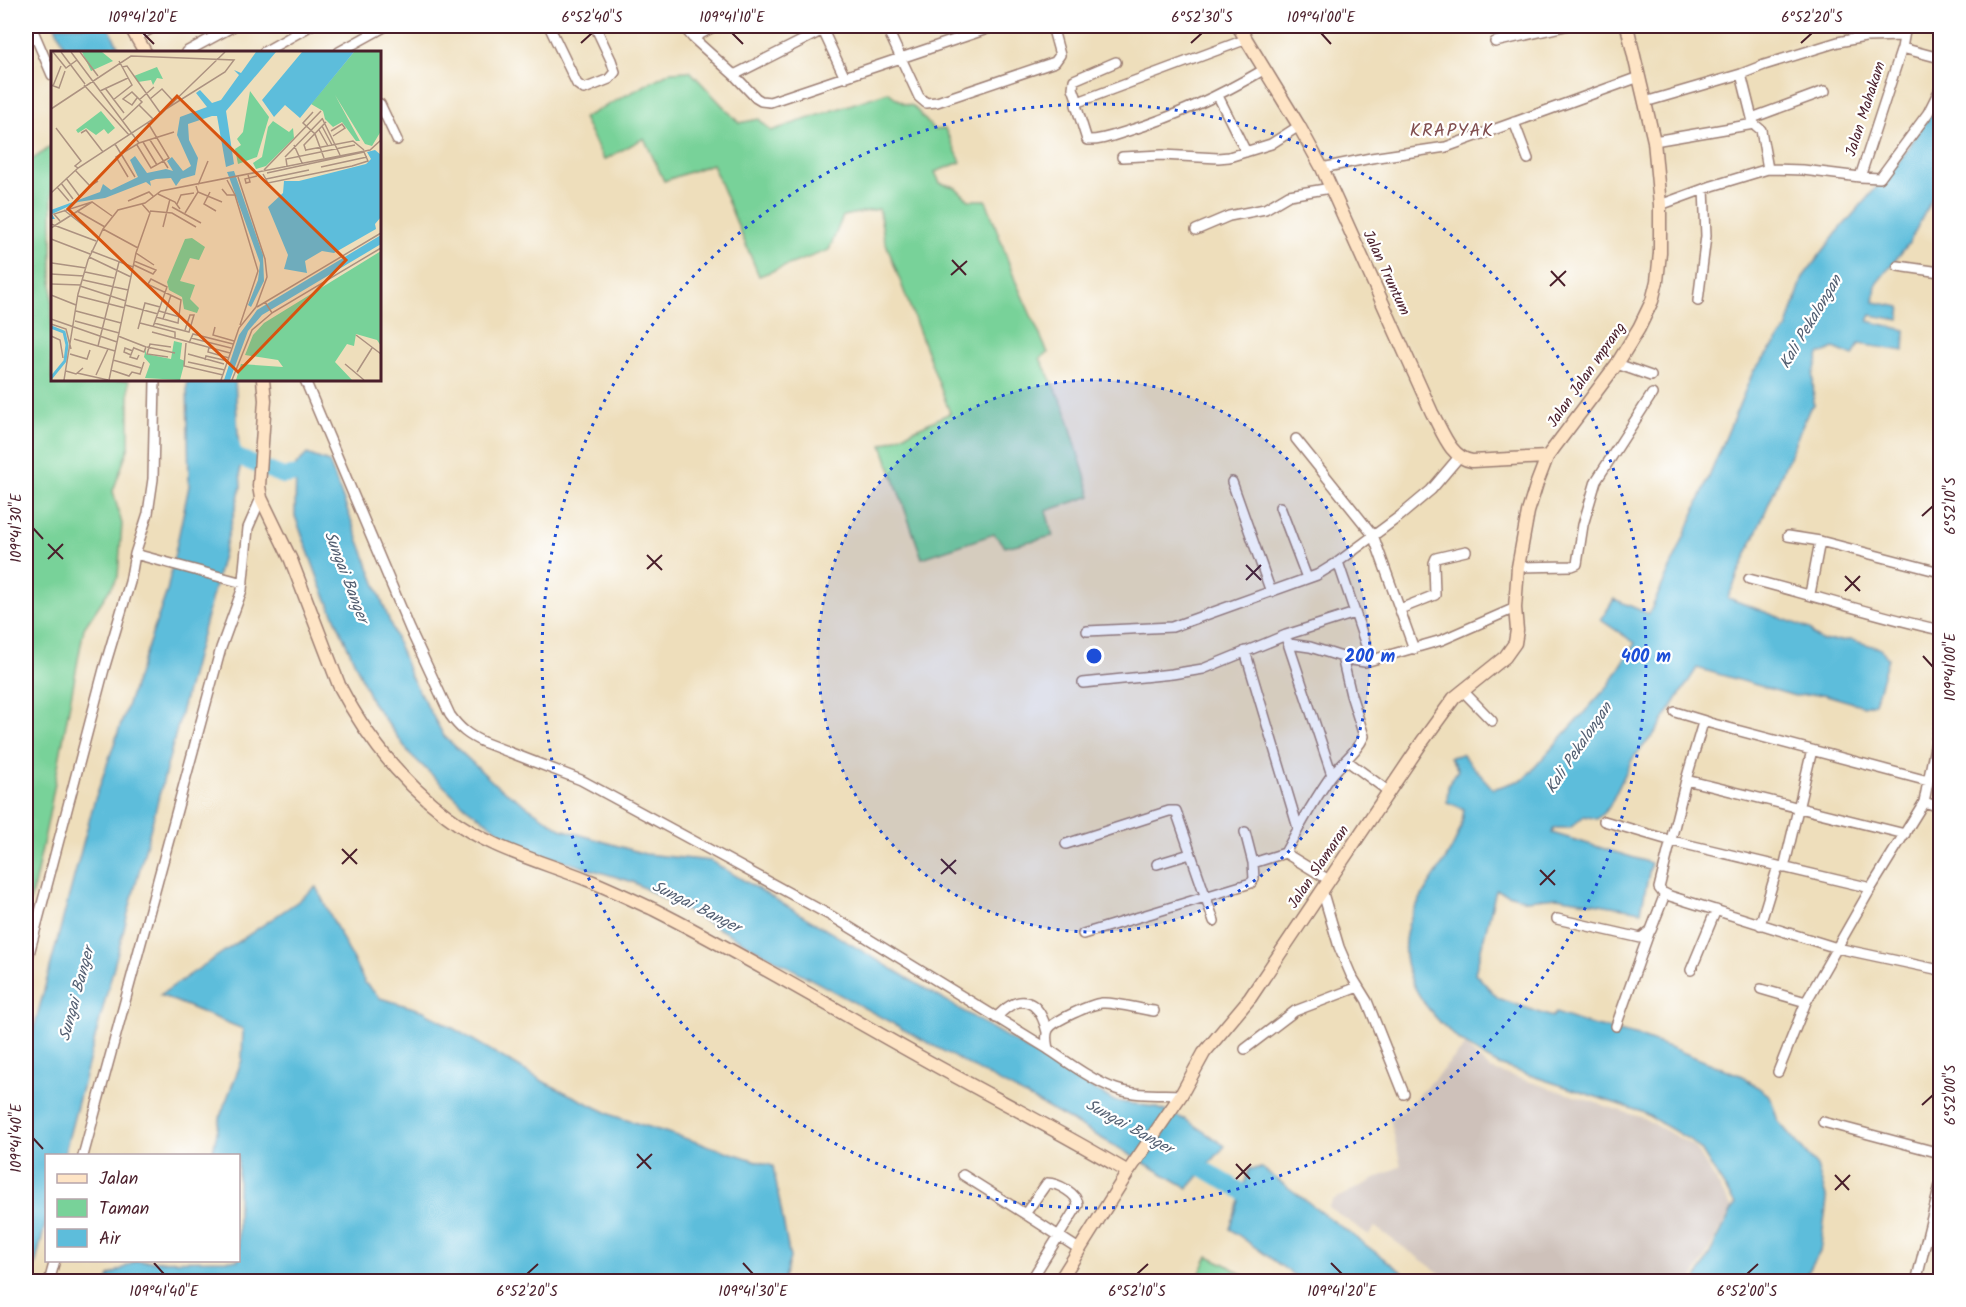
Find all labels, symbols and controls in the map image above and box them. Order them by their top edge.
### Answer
text: 109°41'20"E [108,6,179,30]
text: 6°52'40"S [561,6,623,30]
text: 109°41'10"E [699,6,766,30]
text: 6°52'30"S [1171,6,1233,30]
text: 109°41'00"E [1287,6,1356,30]
text: 6°52'20"S [1781,6,1843,30]
inset map [51,51,381,381]
street label: Jalan Mahakam [1839,58,1893,160]
district label: KRAPYAK [1410,117,1494,146]
street label: Jalan Truntum [1356,226,1416,320]
water label: Kali Pekalongan [1773,269,1850,374]
street label: Jalan Jalan mprang [1542,317,1632,433]
text: 6°52'10"S [1939,477,1963,535]
text: 109°41'30"E [5,492,29,563]
water label: Sungai Banger [317,528,376,630]
text: 109°41'00"E [1939,632,1963,701]
text: 200 m [1345,643,1396,672]
text: 400 m [1621,643,1671,672]
centre of rings [1084,646,1104,666]
water label: Kali Pekalongan [1539,696,1620,799]
street label: Jalan Slamaran [1282,820,1356,914]
water label: Sungai Banger [647,874,748,942]
water label: Sungai Banger [52,941,103,1044]
text: 6°52'00"S [1939,1065,1963,1125]
water label: Sungai Banger [1081,1093,1180,1163]
text: 109°41'40"E [5,1102,29,1173]
legend [45,1154,240,1262]
text: Jalan [99,1165,138,1194]
text: Taman [99,1195,149,1224]
text: Air [99,1225,121,1254]
text: 109°41'40"E [129,1280,200,1304]
text: 6°52'20"S [496,1280,558,1304]
text: 109°41'30"E [718,1280,789,1304]
text: 6°52'10"S [1108,1280,1166,1304]
text: 109°41'20"E [1307,1280,1378,1304]
text: 6°52'00"S [1717,1280,1777,1304]

